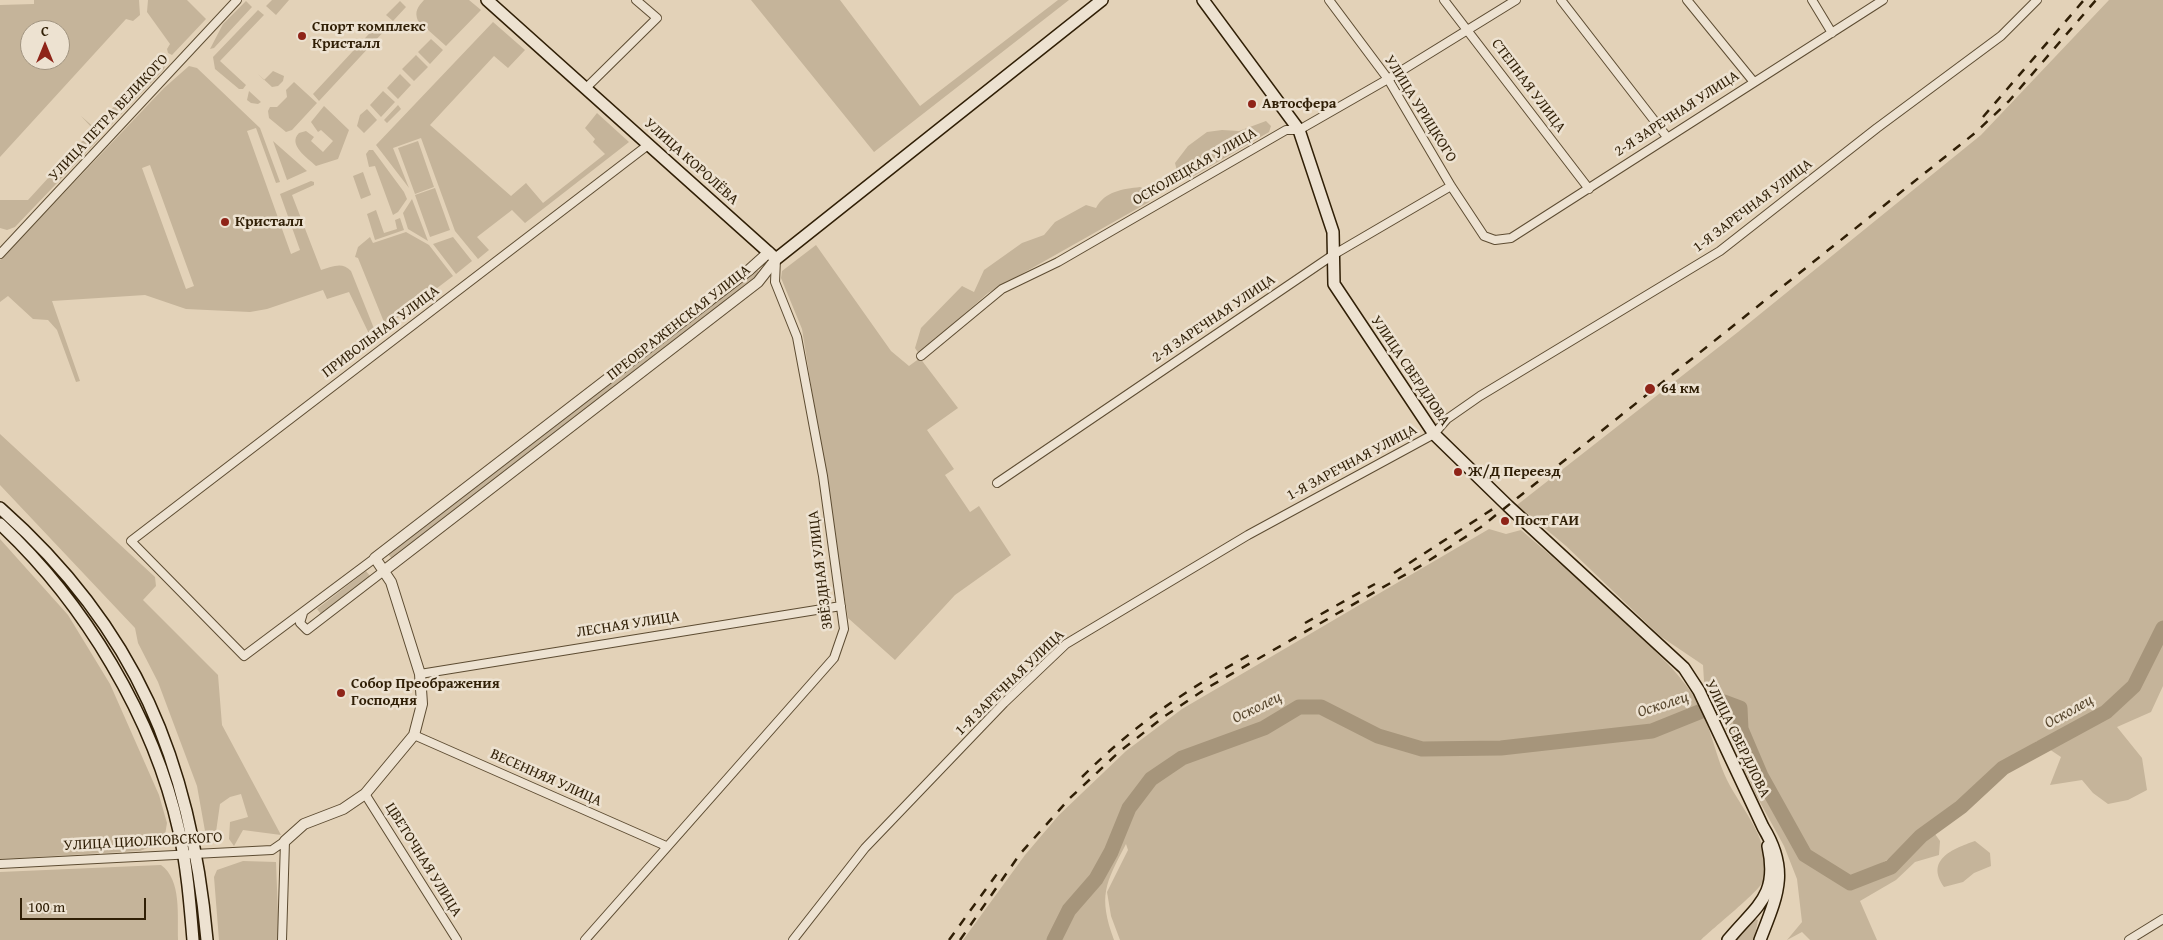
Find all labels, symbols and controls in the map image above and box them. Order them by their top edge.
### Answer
place label: Спорт комплекс Кристалл [312,18,426,53]
north arrow [20,20,70,70]
text: С [41,21,49,41]
marker: Спорт комплекс Кристалл [296,30,308,42]
street label: СТЕПНАЯ УЛИЦА [1487,36,1569,136]
street label: УЛИЦА ПЕТРА ВЕЛИКОГО [45,51,173,185]
street label: УЛИЦА УРИЦКОГО [1380,52,1460,166]
street label: 2-Я ЗАРЕЧНАЯ УЛИЦА [1611,67,1743,161]
place label: Автосфера [1262,95,1337,113]
marker: Автосфера [1246,98,1258,110]
street label: УЛИЦА КОРОЛЁВА [640,115,742,209]
street label: ОСКОЛЕЦКАЯ УЛИЦА [1130,124,1260,210]
street label: 1-Я ЗАРЕЧНАЯ УЛИЦА [1690,155,1816,257]
place label: Кристалл [235,213,303,231]
marker: Кристалл [219,216,231,228]
street label: ПРЕОБРАЖЕНСКАЯ УЛИЦА [604,261,754,385]
street label: 2-Я ЗАРЕЧНАЯ УЛИЦА [1149,271,1279,367]
street label: ПРИВОЛЬНАЯ УЛИЦА [319,282,443,382]
street label: УЛИЦА СВЕРДЛОВА [1366,313,1454,429]
place label: 64 км [1661,380,1700,398]
marker: 64 км [1643,382,1657,396]
street label: 1-Я ЗАРЕЧНАЯ УЛИЦА [1284,421,1420,505]
place label: Ж/Д Переезд [1468,463,1561,481]
marker: Ж/Д Переезд [1452,466,1464,478]
street label: ЗВЁЗДНАЯ УЛИЦА [805,509,837,631]
place label: Пост ГАИ [1515,512,1579,530]
marker: Пост ГАИ [1499,515,1511,527]
street label: ЛЕСНАЯ УЛИЦА [575,608,681,642]
street label: 1-Я ЗАРЕЧНАЯ УЛИЦА [952,626,1068,740]
place label: Собор Преображения Господня [351,675,500,710]
street label: УЛИЦА СВЕРДЛОВА [1701,677,1773,801]
marker: Собор Преображения Господня [335,687,347,699]
water label: Осколец [1229,688,1285,728]
water label: Осколец [1635,688,1691,722]
water label: Осколец [2041,691,2097,733]
street label: ВЕСЕННЯЯ УЛИЦА [487,745,605,811]
street label: ЦВЕТОЧНАЯ УЛИЦА [381,800,465,920]
street label: УЛИЦА ЦИОЛКОВСКОГО [63,829,223,855]
scale bar [22,888,149,920]
text: 100 m [28,896,65,917]

